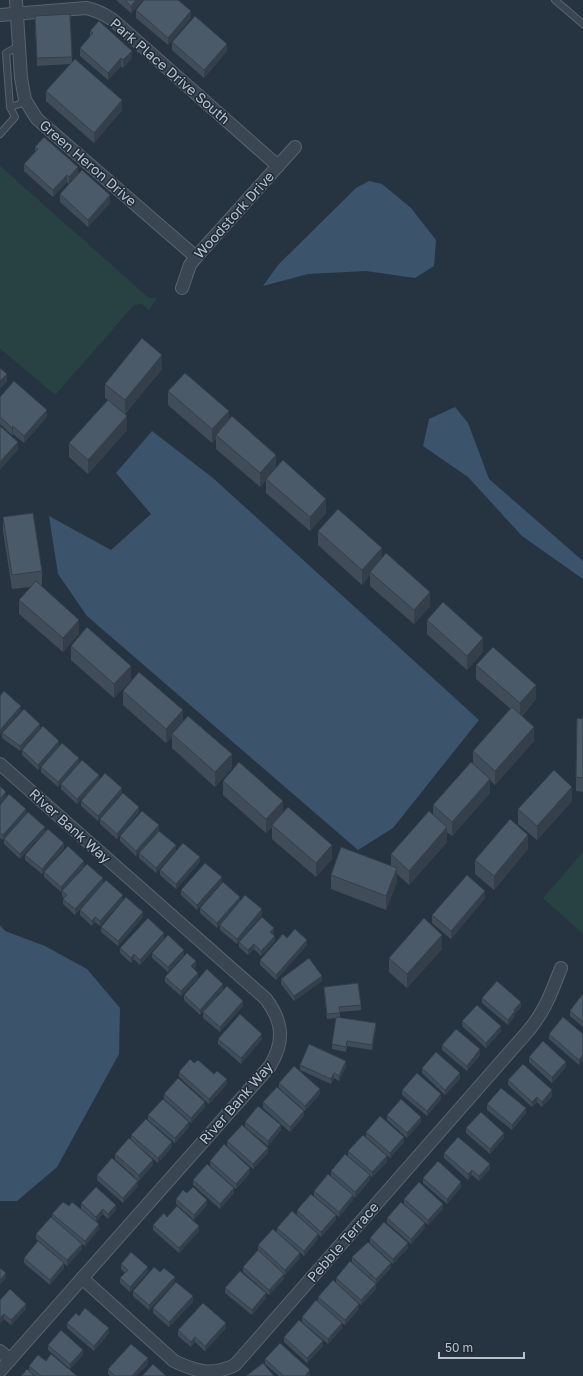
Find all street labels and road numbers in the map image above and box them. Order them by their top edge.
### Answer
street label: Park Place Drive South [107,14,234,127]
street label: Green Heron Drive [36,116,140,209]
street label: Woodstork Drive [190,168,277,262]
street label: River Bank Way [26,785,115,867]
street label: River Bank Way [195,1058,276,1147]
street label: Pebble Terrace [303,1198,382,1285]

